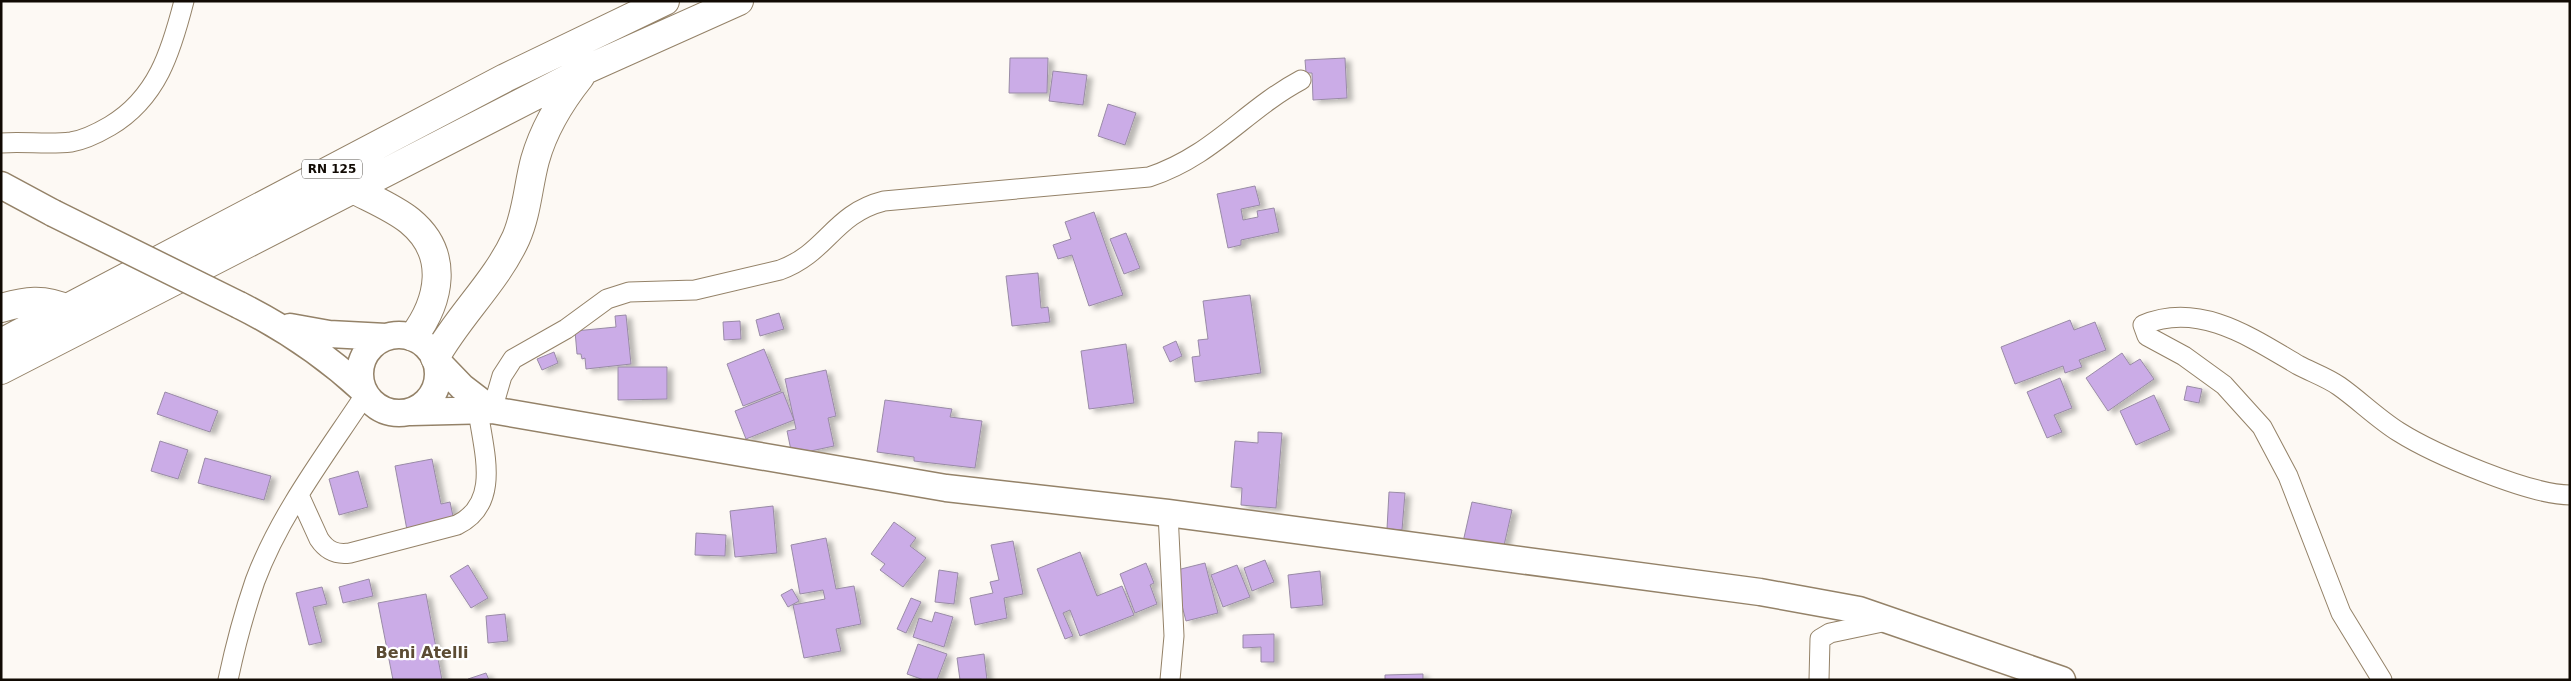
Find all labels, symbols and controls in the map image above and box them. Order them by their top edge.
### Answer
road number: RN 125 [302,160,362,178]
district label: Beni Atelli [376,643,468,662]

